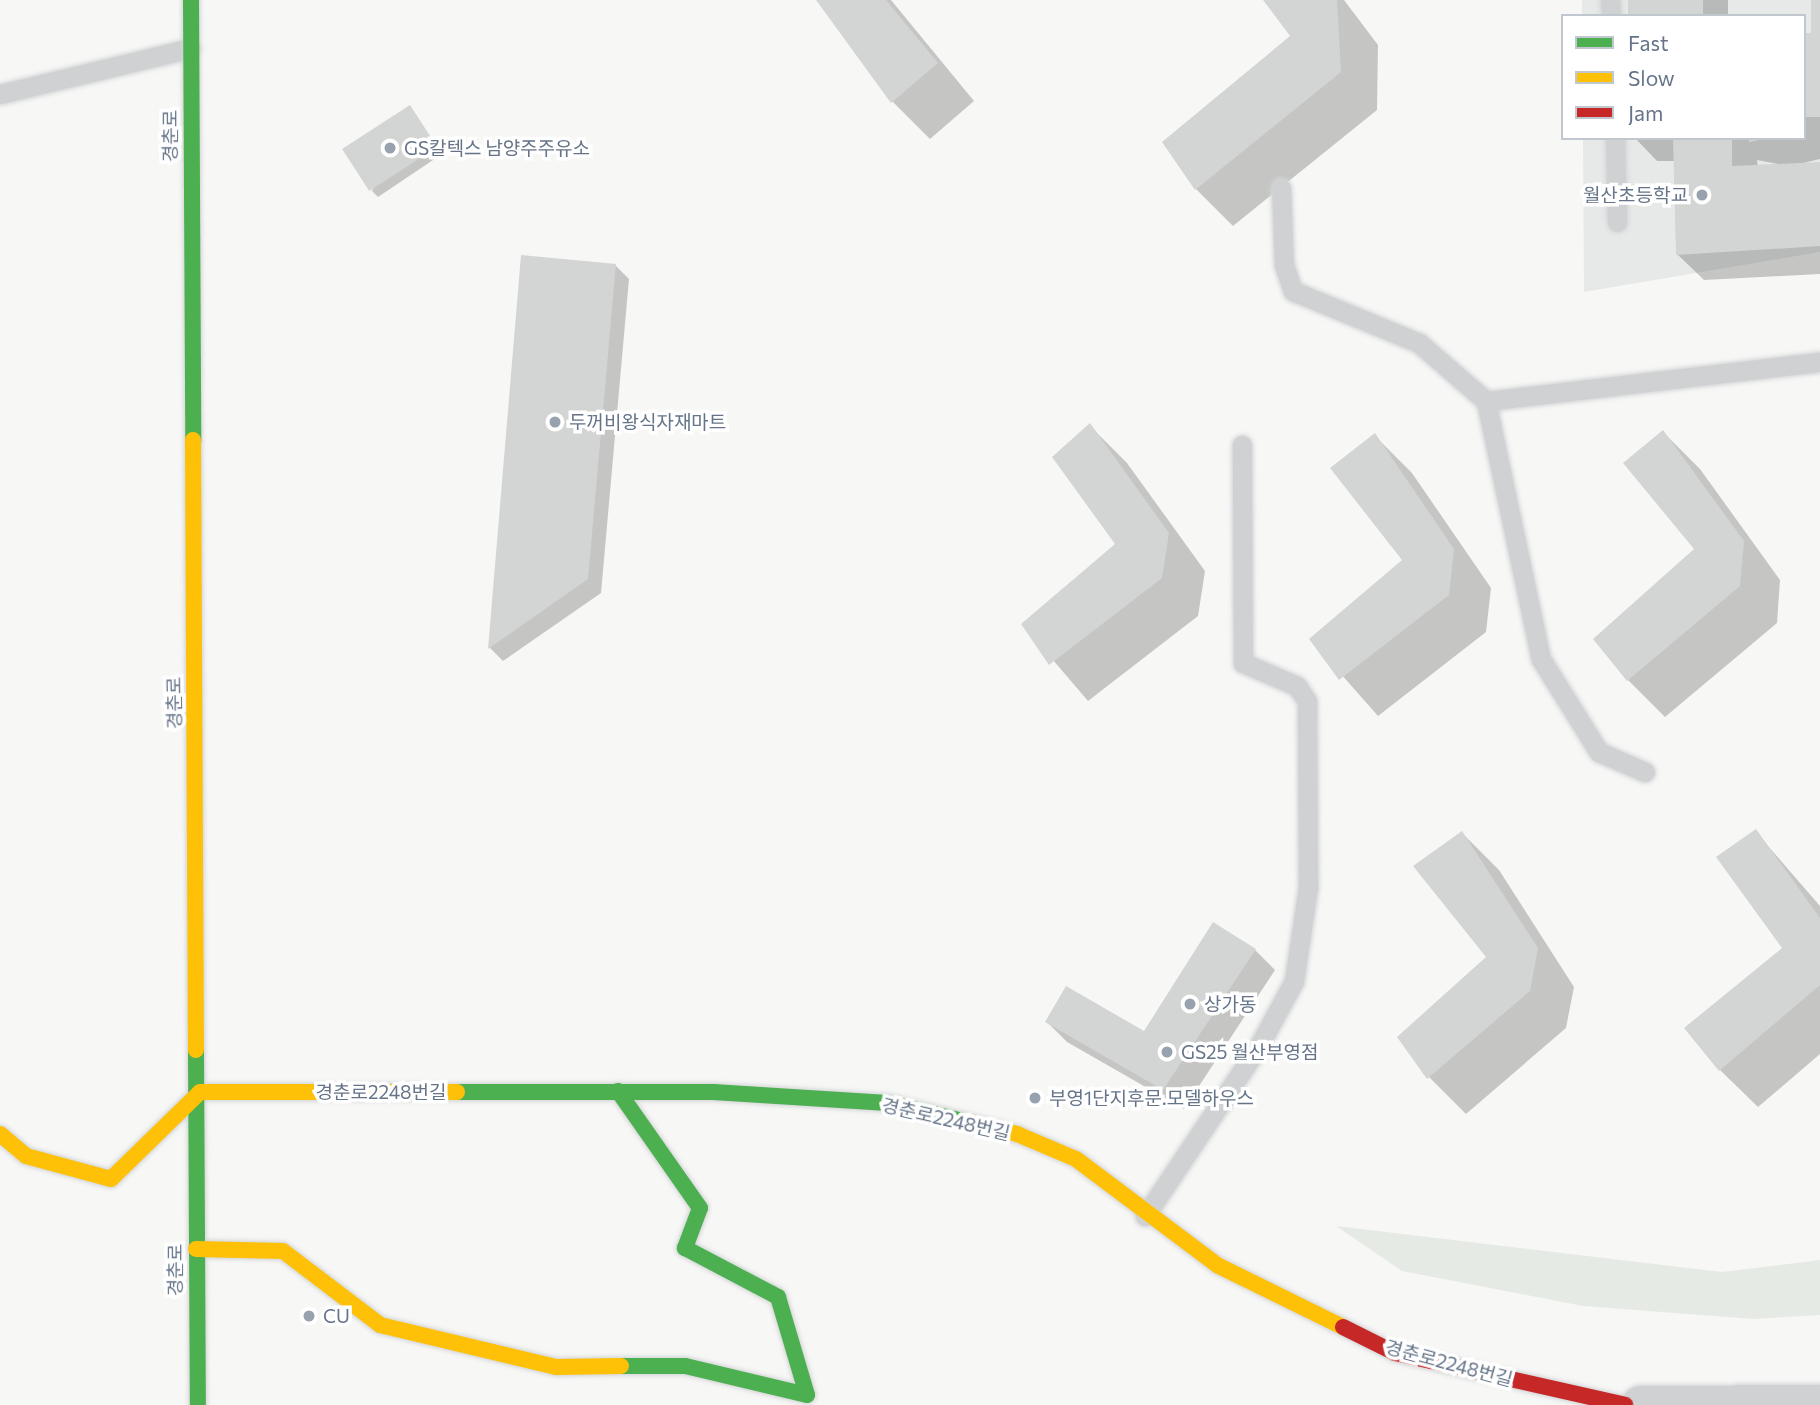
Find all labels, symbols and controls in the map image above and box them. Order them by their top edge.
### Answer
legend [1561,14,1806,140]
text: Fast [1628,30,1669,55]
text: Slow [1628,65,1675,90]
text: Jam [1628,100,1663,125]
street label: 경춘로 [159,110,181,162]
place label: GS칼텍스 남양주주유소 [404,137,590,159]
marker: GS칼텍스 남양주주유소 [382,140,398,156]
place label: 월산초등학교 [1583,184,1688,206]
marker: 월산초등학교 [1694,187,1710,203]
place label: 두꺼비왕식자재마트 [569,411,726,433]
marker: 두꺼비왕식자재마트 [547,414,563,430]
street label: 경춘로 [162,677,186,729]
place label: 상가동 [1204,993,1256,1015]
marker: 상가동 [1182,996,1198,1012]
place label: GS25 월산부영점 [1181,1041,1319,1063]
marker: GS25 월산부영점 [1159,1044,1175,1060]
street label: 경춘로2248번길 [315,1081,447,1103]
place label: 부영1단지후문.모델하우스 [1049,1087,1254,1109]
marker: 부영1단지후문.모델하우스 [1027,1090,1043,1106]
street label: 경춘로2248번길 [880,1093,1012,1145]
street label: 경춘로 [164,1244,186,1296]
place label: CU [323,1305,350,1327]
marker: CU [301,1308,317,1324]
street label: 경춘로2248번길 [1383,1335,1515,1391]

